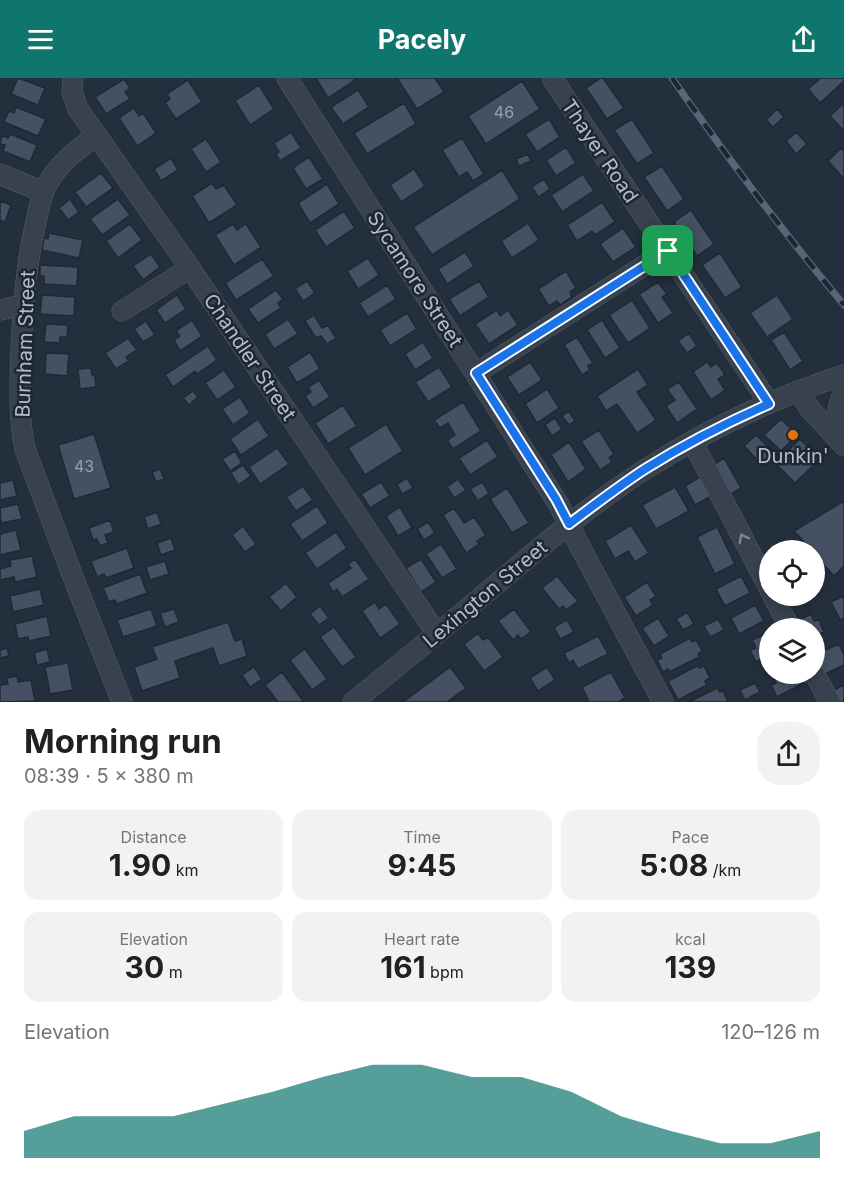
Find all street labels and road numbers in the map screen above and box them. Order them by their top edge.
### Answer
street label: Thayer Road [557,95,643,207]
street label: Sycamore Street [362,207,468,352]
street label: Burnham Street [10,270,40,418]
street label: Chandler Street [199,289,302,425]
street label: Lexington Street [418,535,552,653]

